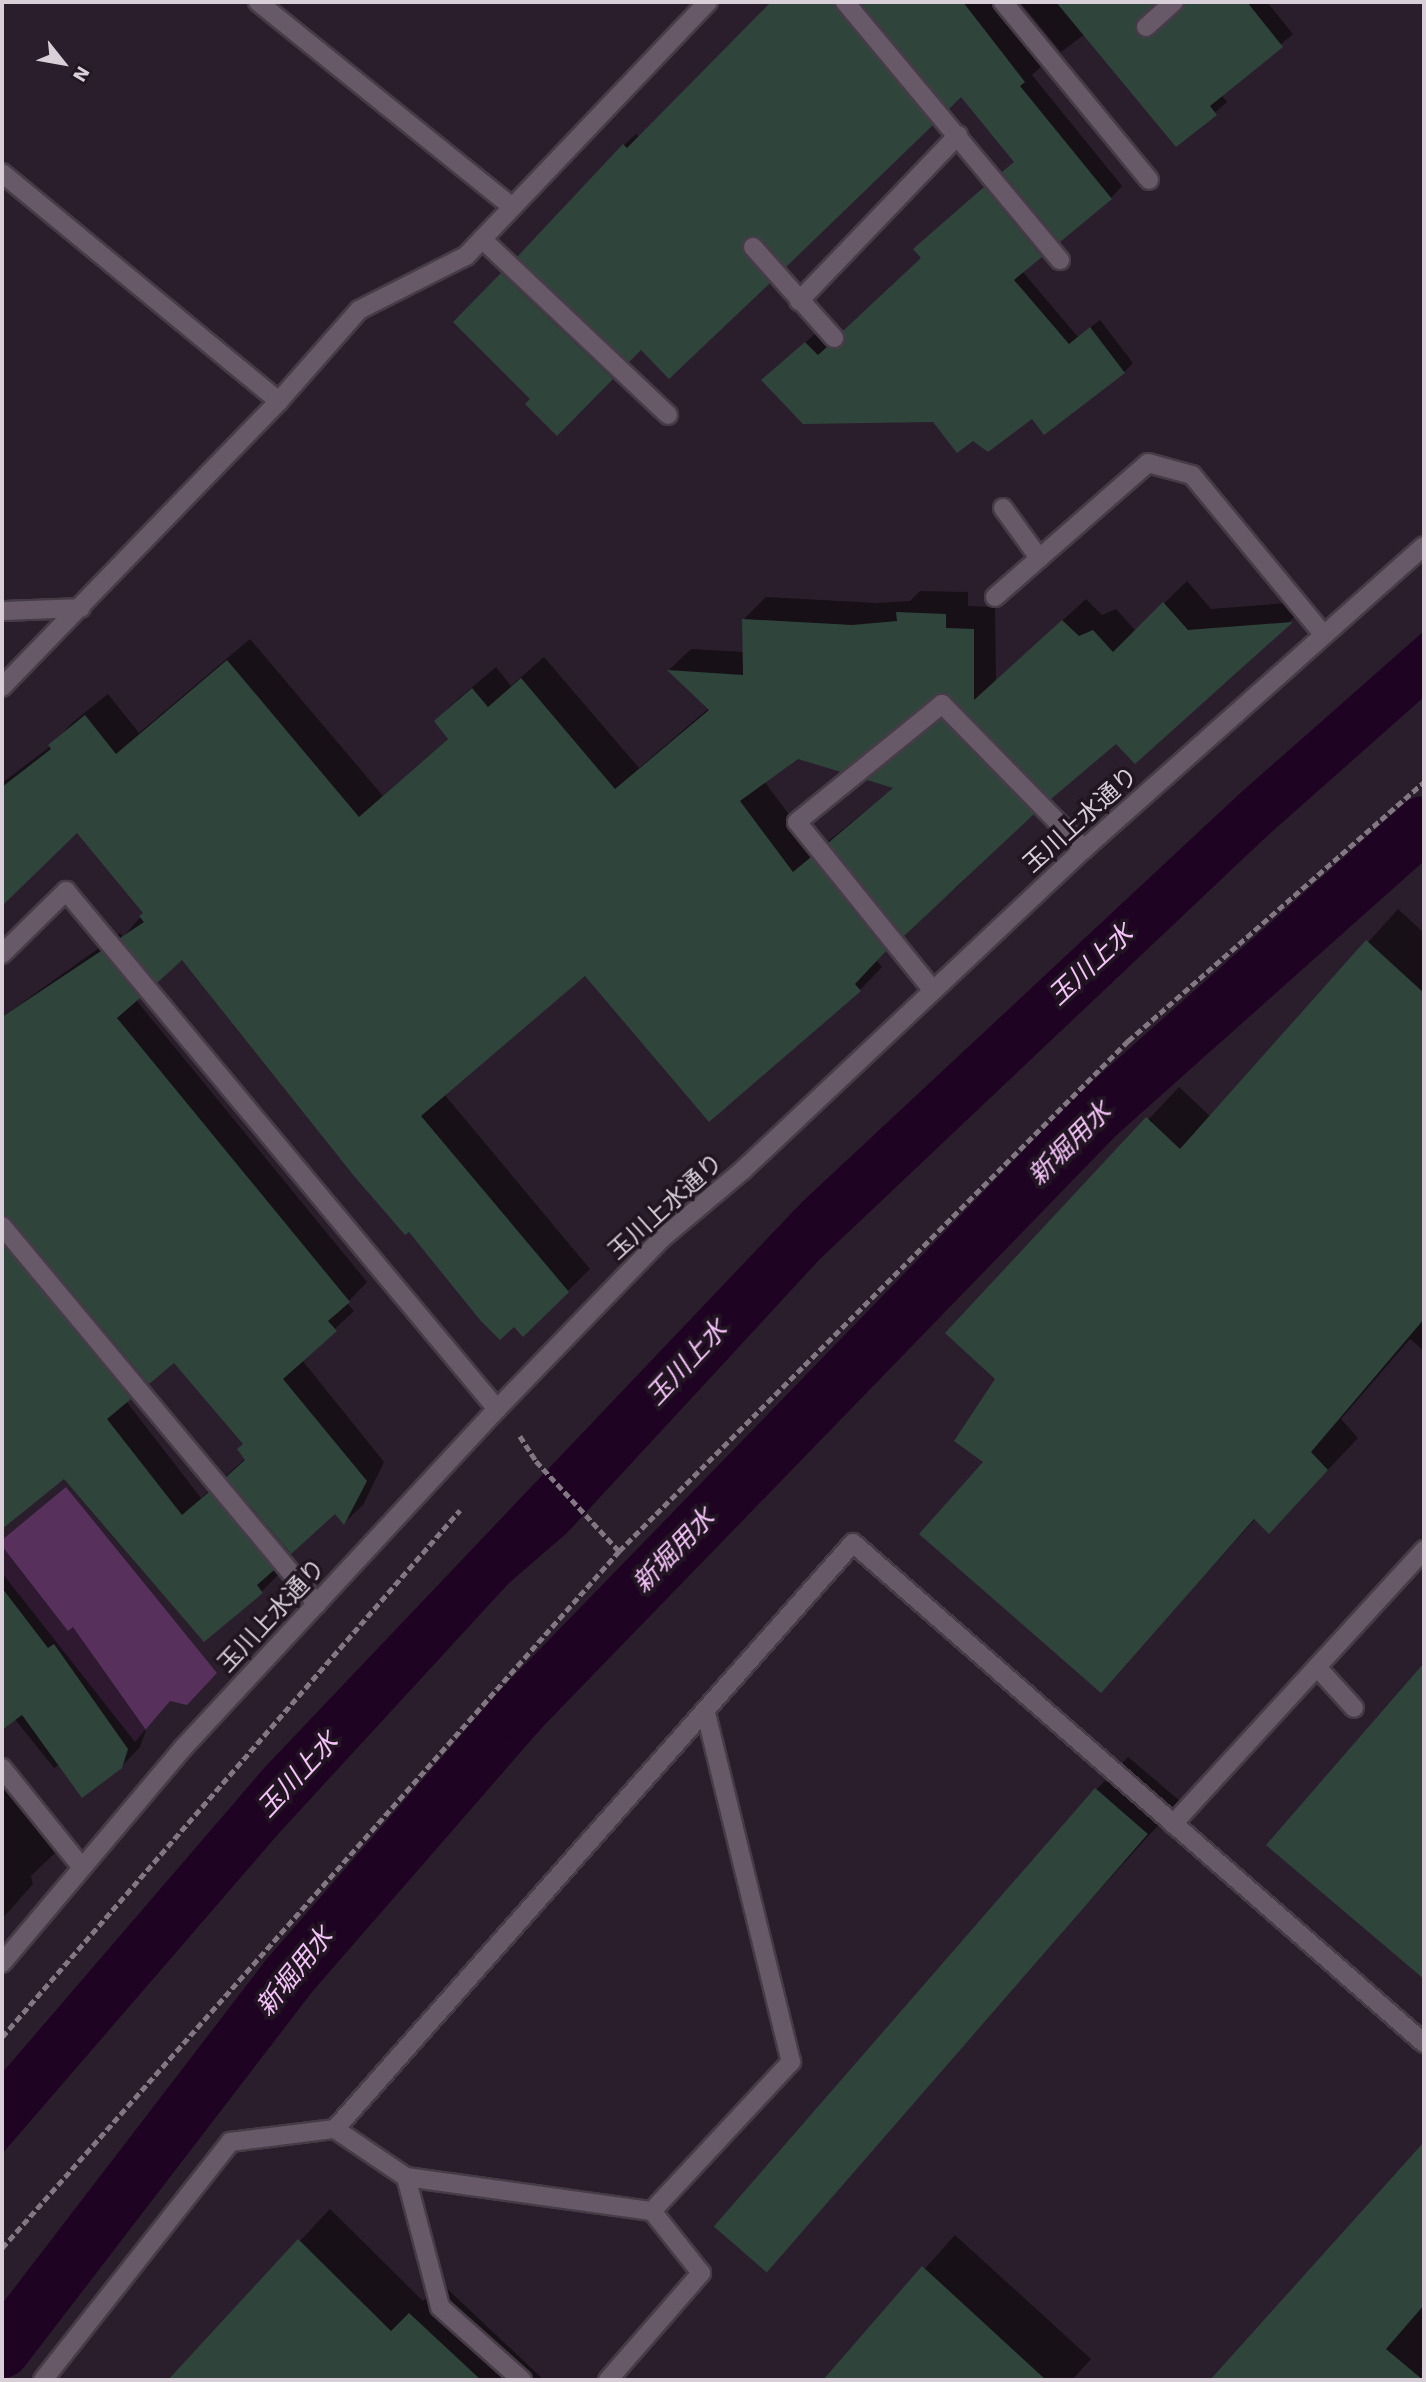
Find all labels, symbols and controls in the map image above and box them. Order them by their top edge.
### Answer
north arrow [28,28,98,98]
text: N [68,62,95,86]
street label: 玉川上水通り [1018,761,1144,879]
water label: 玉川上水 [1042,918,1140,1012]
water label: 新堀用水 [1022,1096,1118,1192]
street label: 玉川上水通り [603,1148,729,1266]
water label: 玉川上水 [640,1314,734,1412]
water label: 新堀用水 [627,1503,721,1599]
street label: 玉川上水通り [212,1554,332,1678]
water label: 玉川上水 [251,1726,345,1824]
water label: 新堀用水 [250,1922,340,2022]

